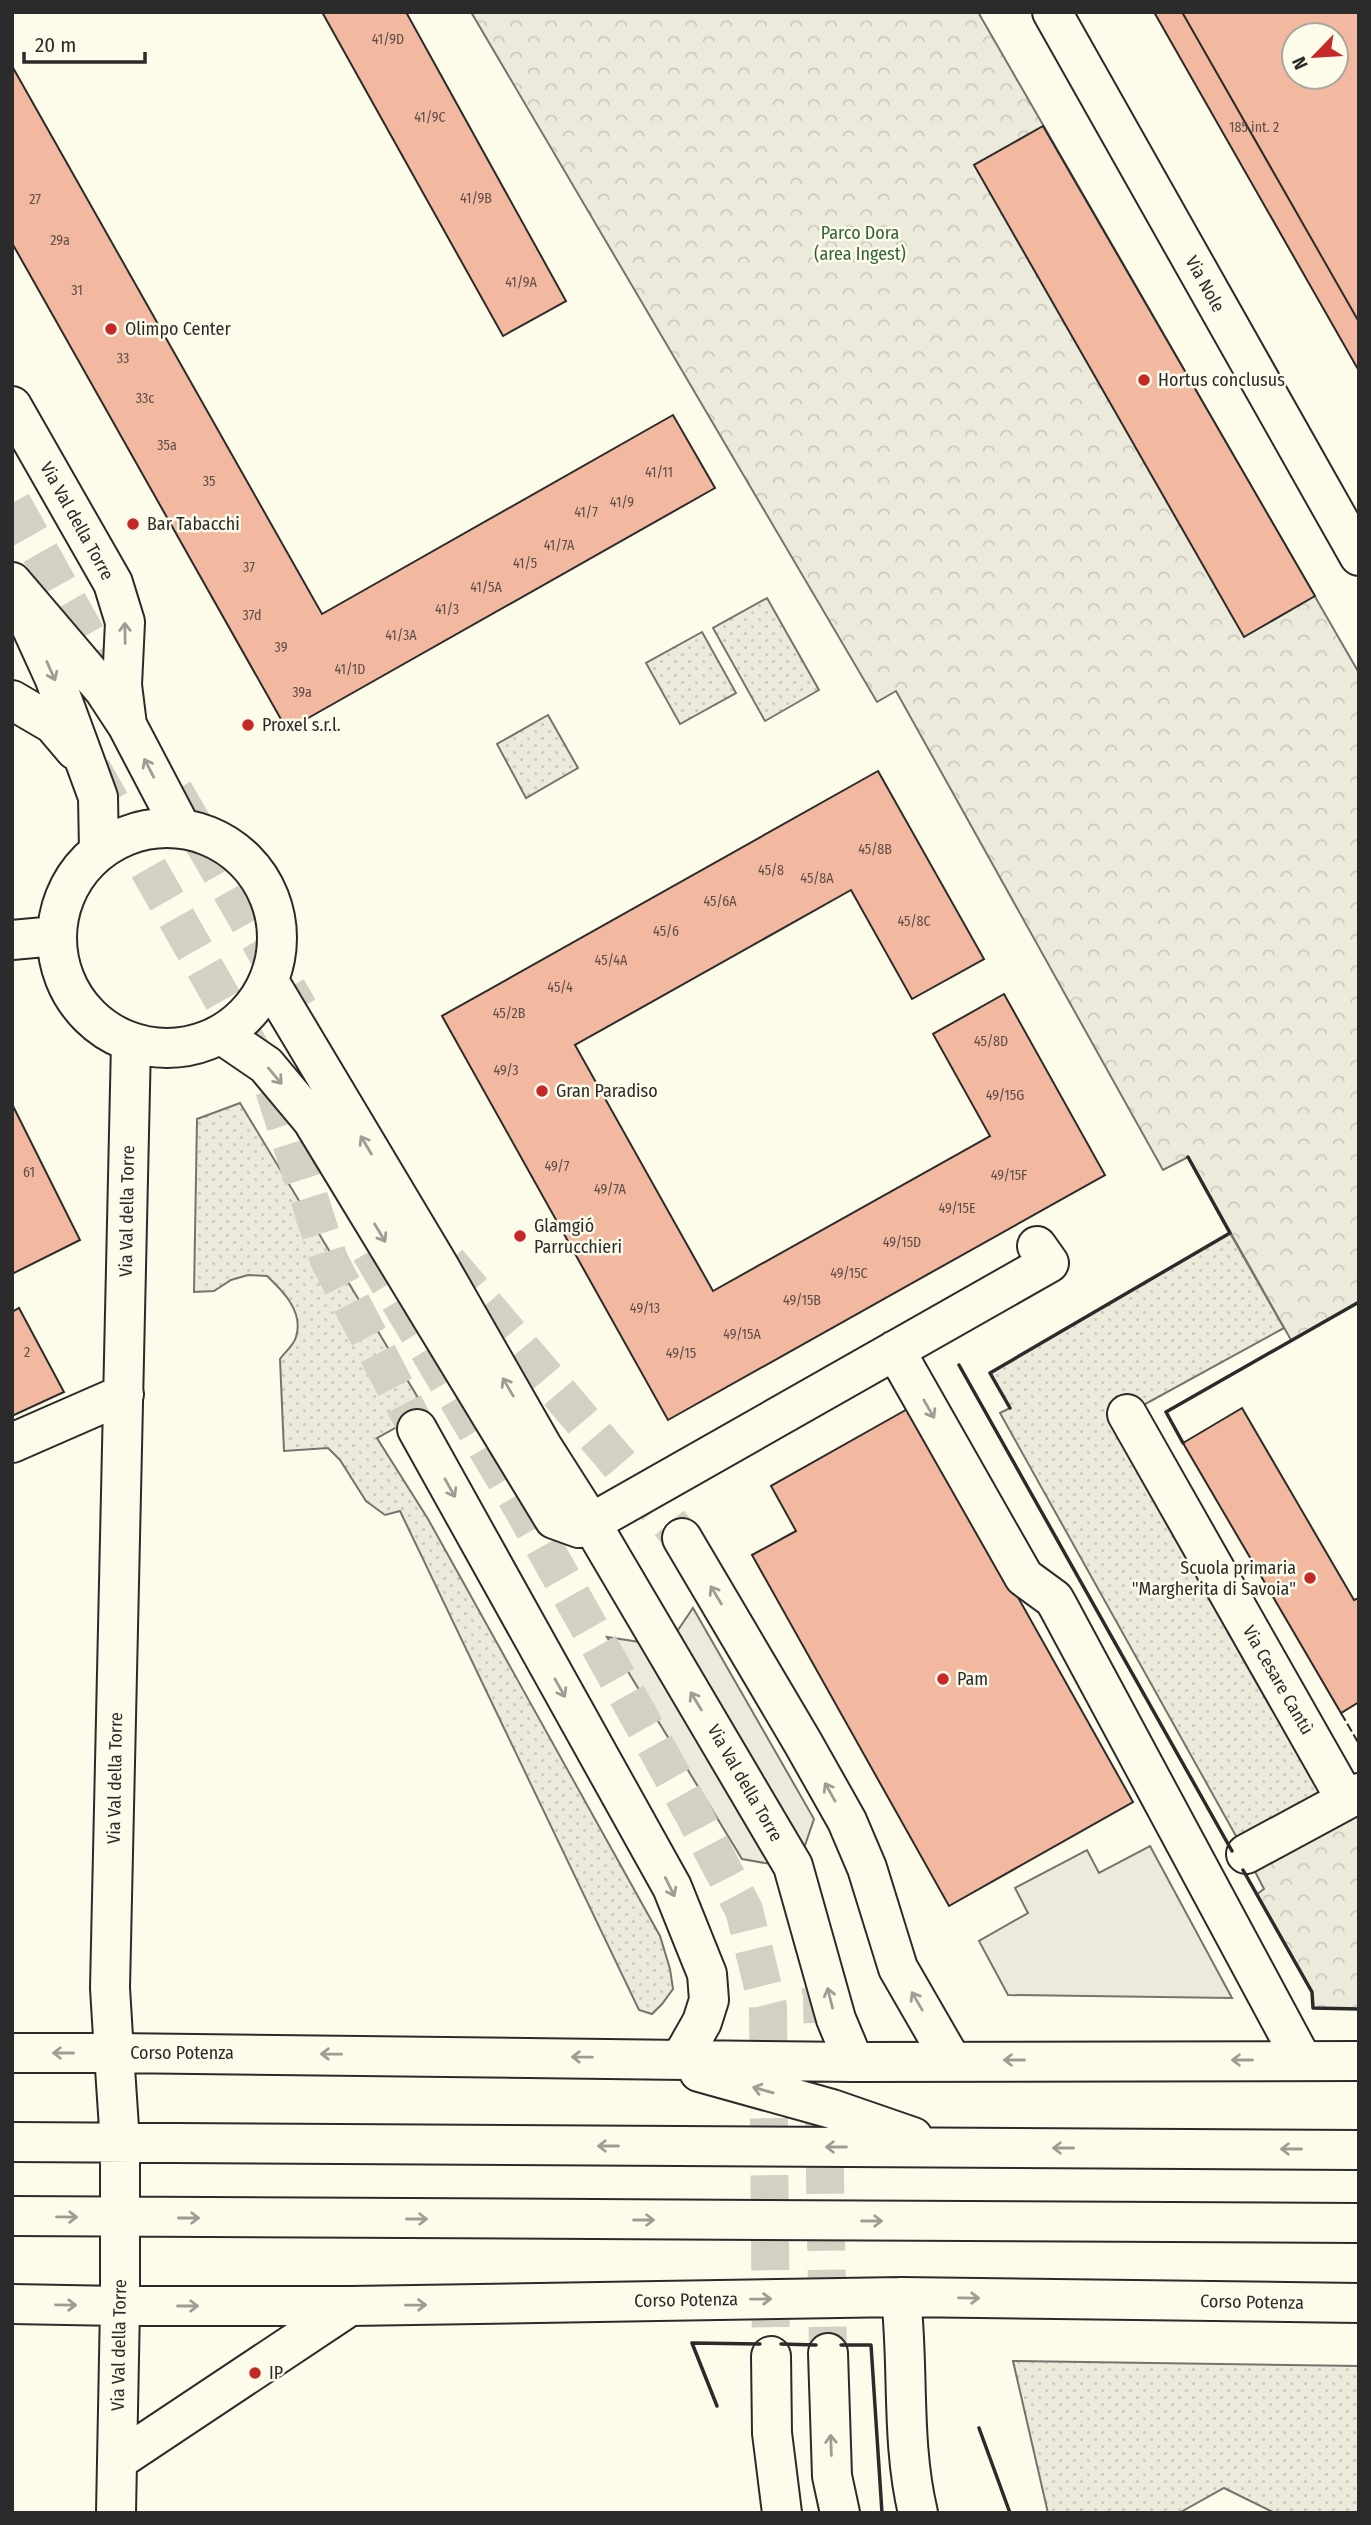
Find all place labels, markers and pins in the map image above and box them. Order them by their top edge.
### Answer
place label: Olimpo Center [125,318,231,340]
marker: Olimpo Center [103,321,119,337]
place label: Hortus conclusus [1158,369,1285,391]
marker: Hortus conclusus [1136,372,1152,388]
place label: Bar Tabacchi [147,513,240,535]
marker: Bar Tabacchi [125,516,141,532]
place label: Proxel s.r.l. [262,714,341,736]
marker: Proxel s.r.l. [240,717,256,733]
place label: Gran Paradiso [556,1080,658,1102]
marker: Gran Paradiso [534,1083,550,1099]
place label: Glamgió Parrucchieri [534,1215,622,1258]
marker: Glamgió Parrucchieri [512,1228,528,1244]
place label: Scuola primaria "Margherita di Savoia" [1132,1557,1296,1600]
marker: Scuola primaria "Margherita di Savoia" [1302,1570,1318,1586]
place label: Pam [957,1668,988,1690]
marker: Pam [935,1671,951,1687]
place label: IP [269,2362,283,2384]
marker: IP [247,2365,263,2381]

